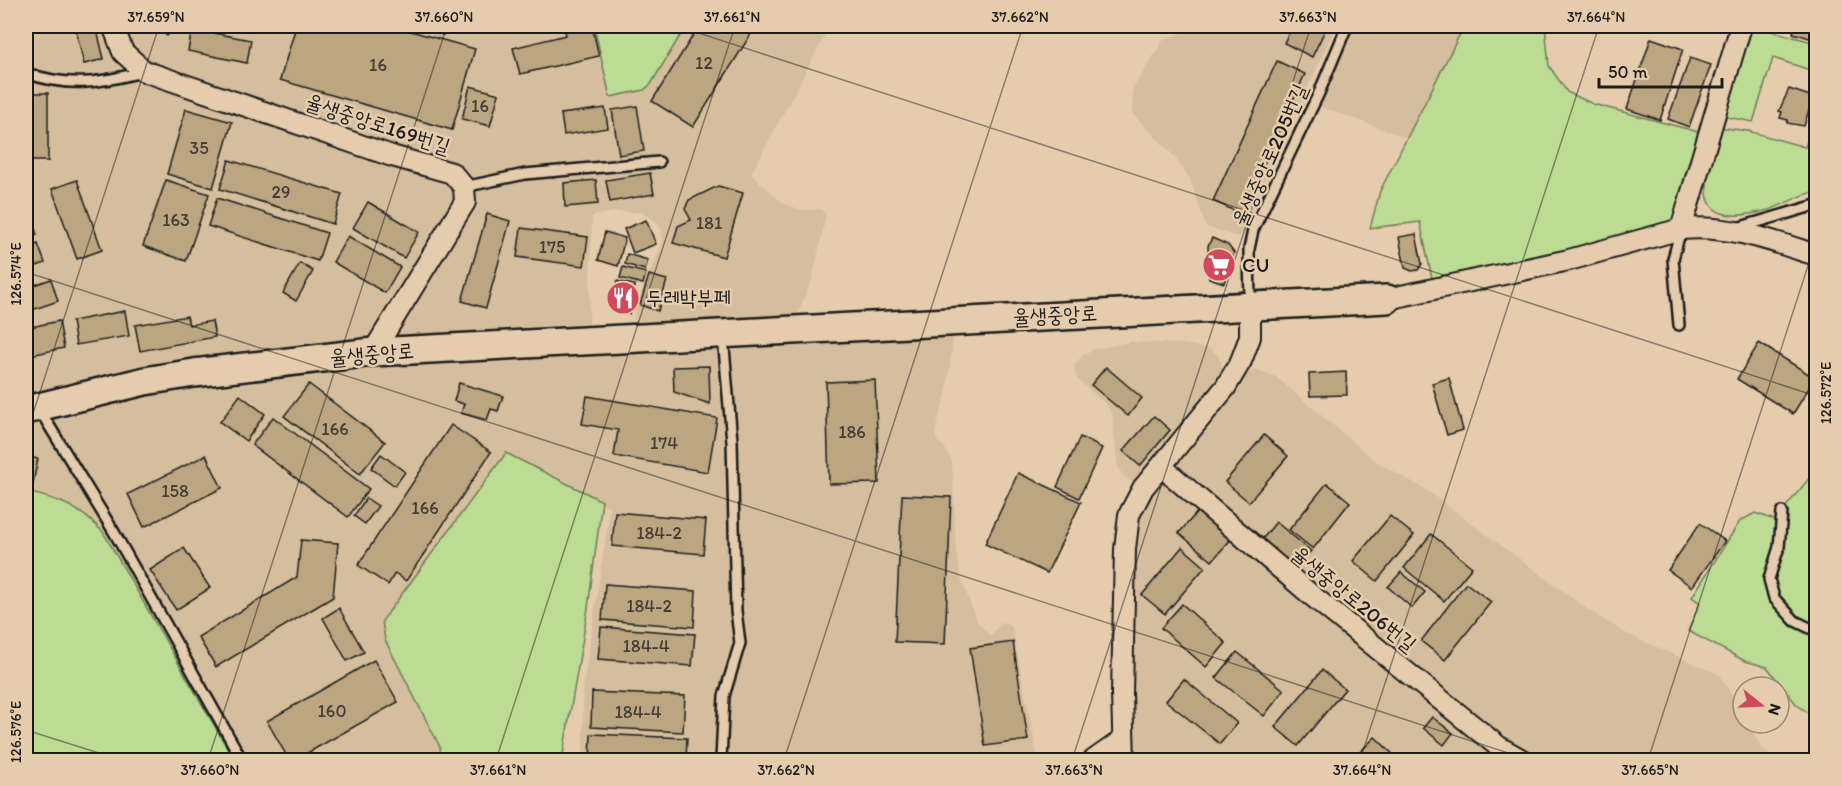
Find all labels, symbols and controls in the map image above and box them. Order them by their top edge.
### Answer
text: 37.659°N [127,8,185,26]
text: 37.660°N [415,8,473,26]
text: 37.661°N [704,8,760,26]
text: 37.662°N [991,8,1049,26]
text: 37.663°N [1279,8,1337,26]
text: 37.664°N [1567,8,1625,26]
scale bar [1599,51,1722,89]
house number: 12 [695,52,713,74]
house number: 16 [369,54,387,76]
text: 50 m [1608,61,1648,83]
street label: 율생중앙로205번길 [1227,80,1312,230]
street label: 율생중앙로169번길 [303,88,454,159]
house number: 16 [471,95,489,117]
house number: 35 [189,137,209,159]
house number: 29 [272,181,290,203]
house number: 163 [162,209,190,231]
house number: 181 [696,212,722,234]
house number: 175 [539,236,565,258]
text: 126.574°E [7,242,25,306]
supermarket icon: CU [1201,247,1237,283]
place label: CU [1242,252,1269,277]
restaurant icon: 두레박부페 [605,280,641,316]
place label: 두레박부페 [646,285,731,310]
street label: 율생중앙로 [1012,300,1098,329]
street label: 율생중앙로 [329,337,415,370]
text: 126.572°E [1817,362,1835,424]
house number: 166 [321,418,349,440]
house number: 186 [838,421,866,443]
house number: 174 [650,432,678,454]
house number: 158 [161,480,189,502]
house number: 166 [411,497,439,519]
house number: 184-2 [636,522,682,544]
street label: 율생중앙로206번길 [1287,541,1422,657]
house number: 184-2 [626,595,672,617]
house number: 184-4 [622,635,670,657]
north arrow [1731,675,1791,735]
house number: 160 [318,700,346,722]
text: 126.576°E [7,701,25,763]
house number: 184-4 [614,701,662,723]
text: N [1764,701,1785,718]
text: 37.660°N [181,761,239,779]
text: 37.661°N [470,761,526,779]
text: 37.662°N [757,761,815,779]
text: 37.663°N [1045,761,1103,779]
text: 37.664°N [1333,761,1391,779]
text: 37.665°N [1621,761,1679,779]

